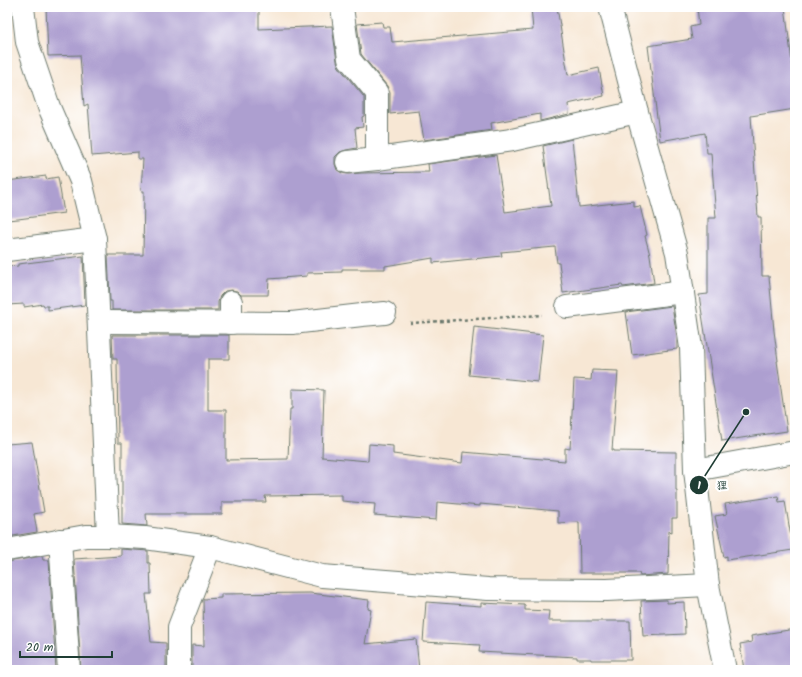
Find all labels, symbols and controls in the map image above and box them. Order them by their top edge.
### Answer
callout: 狸 [689,473,736,496]
text: 1 [697,476,701,495]
text: 狸 [717,477,728,495]
scale bar [20,633,112,659]
text: 20 m [26,638,54,657]

